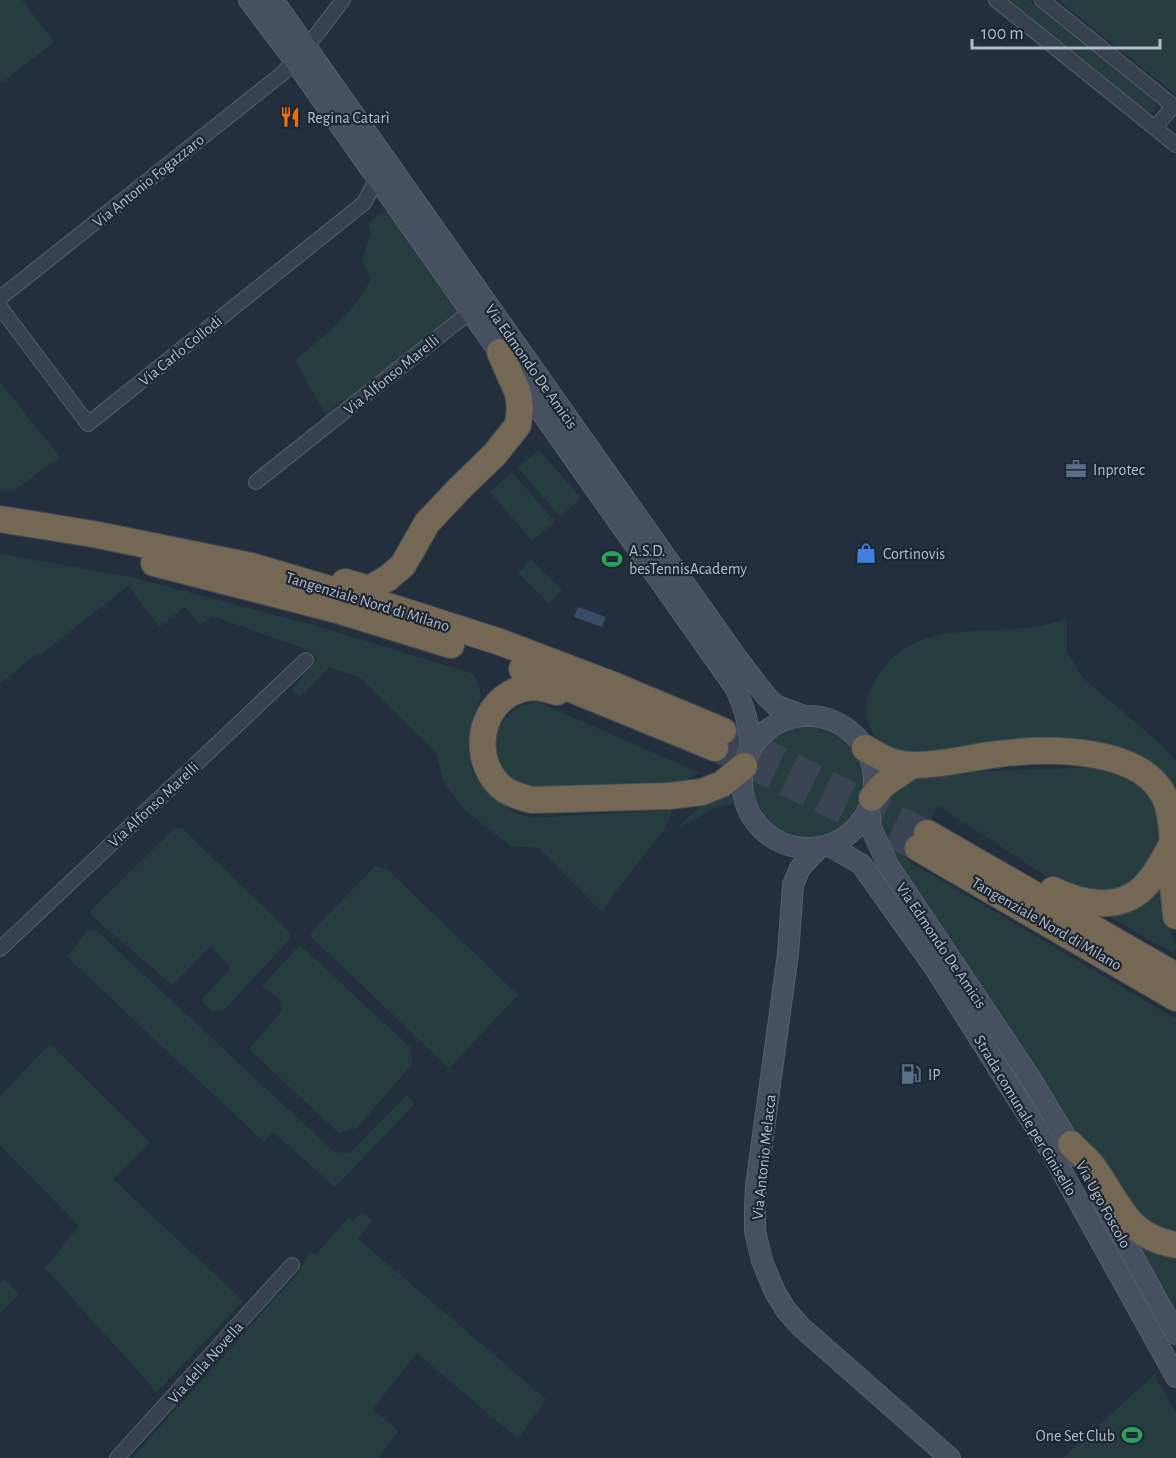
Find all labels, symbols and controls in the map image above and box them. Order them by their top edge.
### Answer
scale bar [972,12,1160,50]
text: 100 m [981,25,1024,43]
restaurant icon: Regina Catarì [278,105,302,129]
place label: Regina Catarì [307,110,390,126]
street label: Via Antonio Fogazzaro [90,131,207,230]
street label: Via Edmondo De Amicis [482,301,580,432]
street label: Via Carlo Collodi [136,312,225,389]
street label: Via Alfonso Marelli [341,332,442,418]
office icon: Inprotec [1064,457,1088,481]
place label: Inprotec [1093,462,1145,478]
shop icon: Cortinovis [854,541,878,565]
place label: A.S.D. besTennisAcademy [629,543,747,578]
place label: Cortinovis [883,546,945,562]
sports icon: A.S.D. besTennisAcademy [600,547,624,571]
street label: Tangenziale Nord di Milano [284,569,452,635]
street label: Via Alfonso Marelli [105,759,202,851]
street label: Tangenziale Nord di Milano [969,874,1124,973]
street label: Via Edmondo De Amicis [893,880,989,1011]
street label: Strada comunale per Cinisello [971,1032,1080,1199]
fuel station icon: IP [899,1062,923,1086]
place label: IP [928,1067,941,1083]
street label: Via Antonio Melacca [749,1094,779,1221]
street label: Via Ugo Foscolo [1073,1158,1134,1251]
street label: Via della Novella [165,1319,246,1407]
sports icon: One Set Club [1120,1423,1144,1447]
place label: One Set Club [1036,1428,1115,1444]

